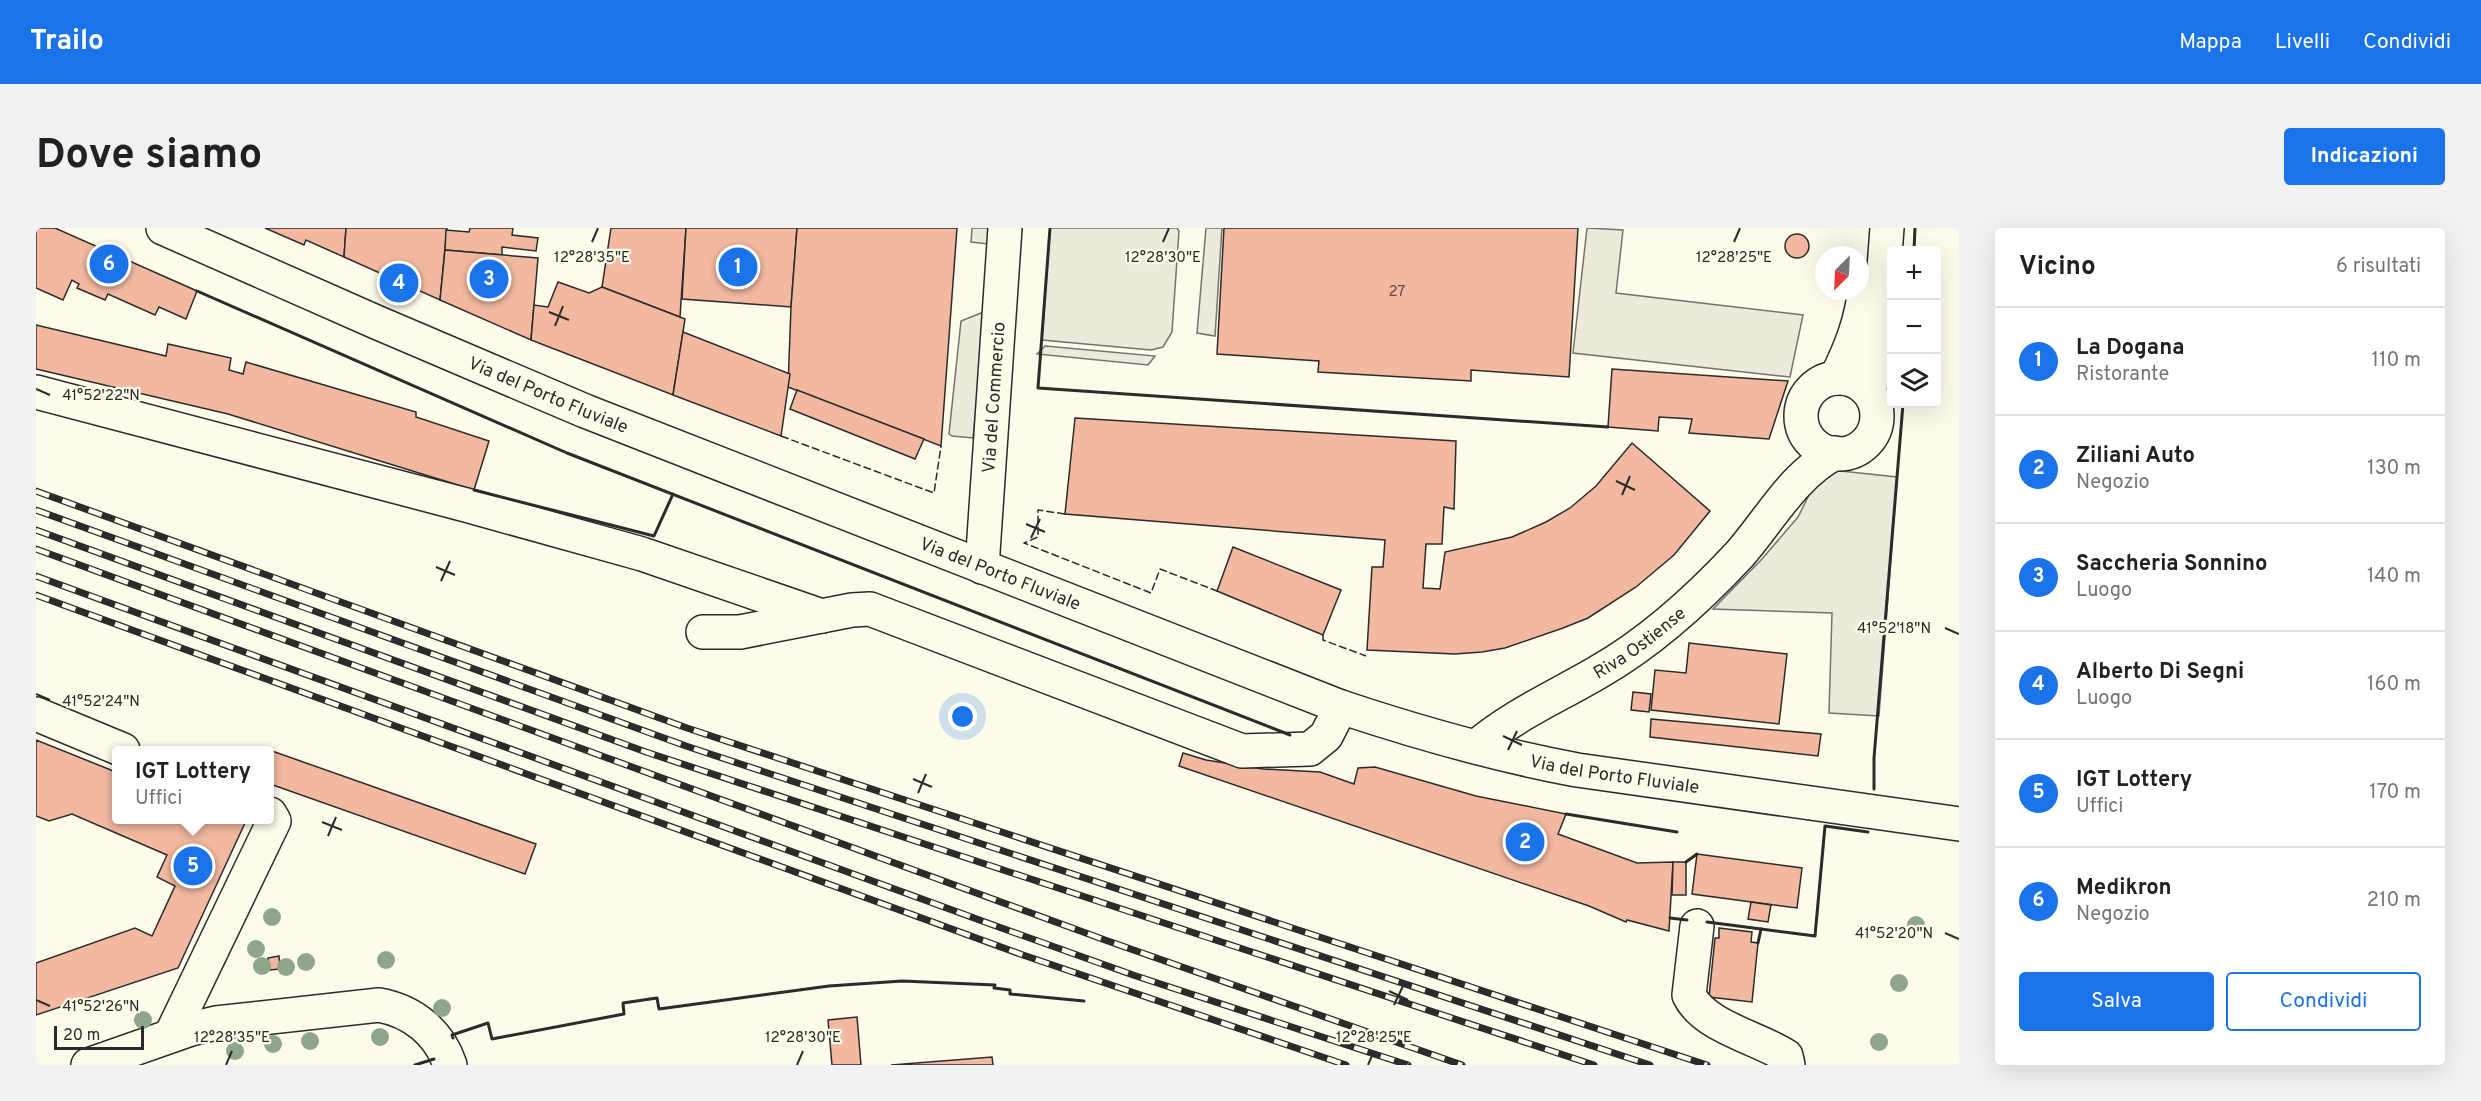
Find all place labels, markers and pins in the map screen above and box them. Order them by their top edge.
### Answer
pin: 6 [90,242,128,286]
pin: 1 [718,244,758,290]
pin: 3 [470,256,508,302]
pin: 4 [380,260,418,306]
pin: 2 [1506,820,1544,864]
pin: 5 [174,844,212,888]

